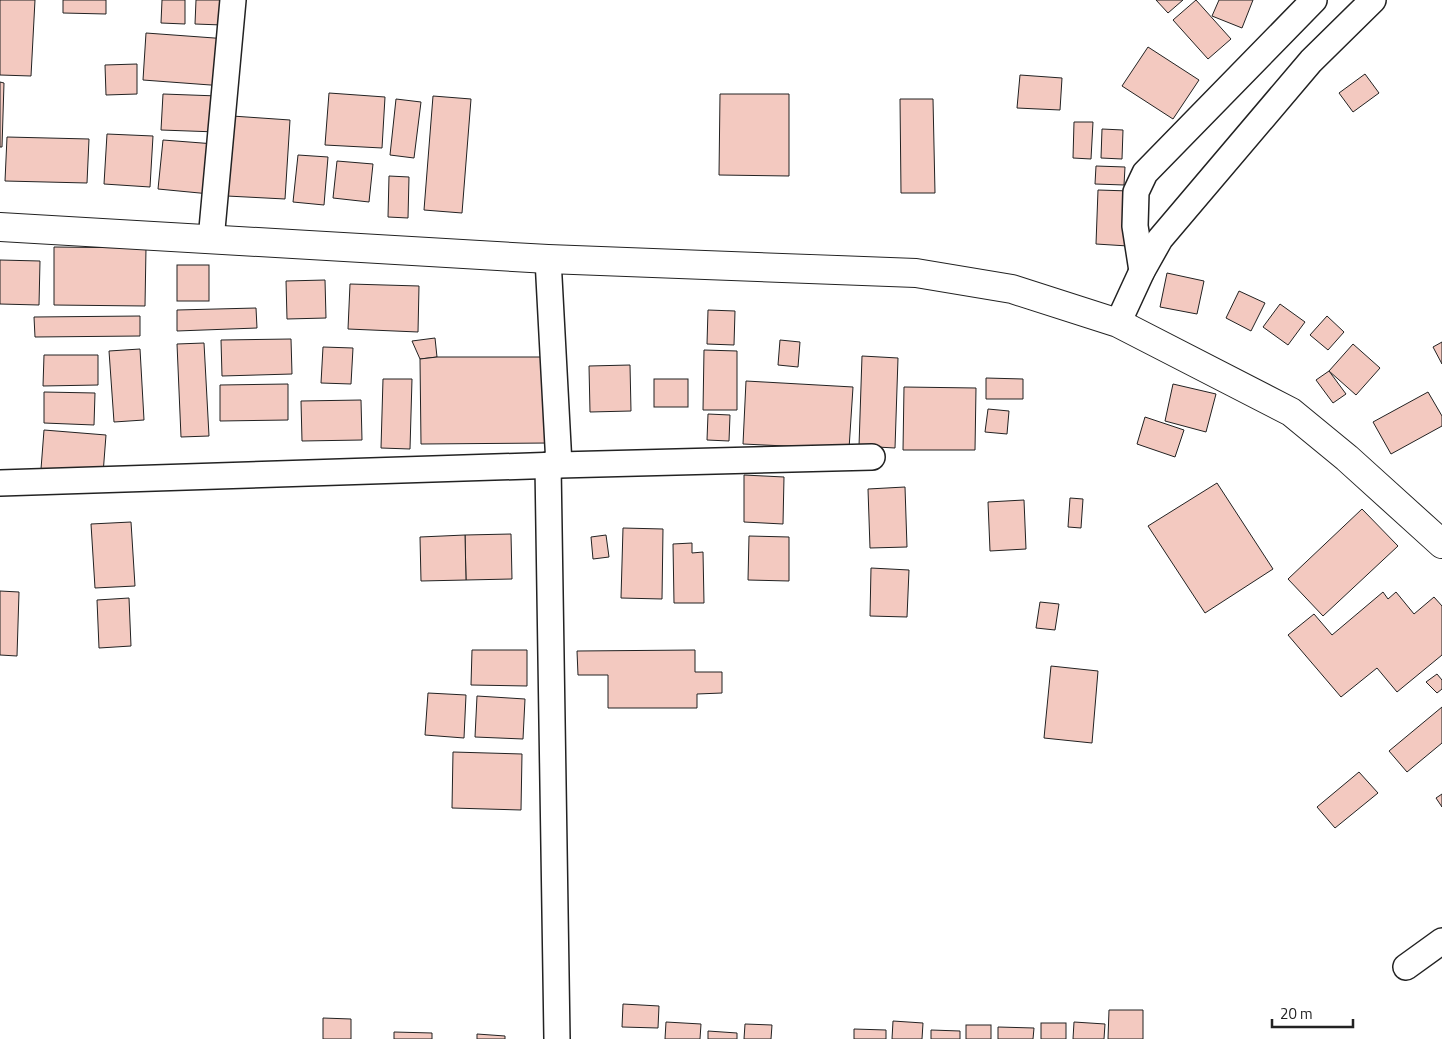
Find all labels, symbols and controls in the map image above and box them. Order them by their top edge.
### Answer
scale bar [1272,996,1353,1028]
text: 20 m [1280,1002,1313,1025]

